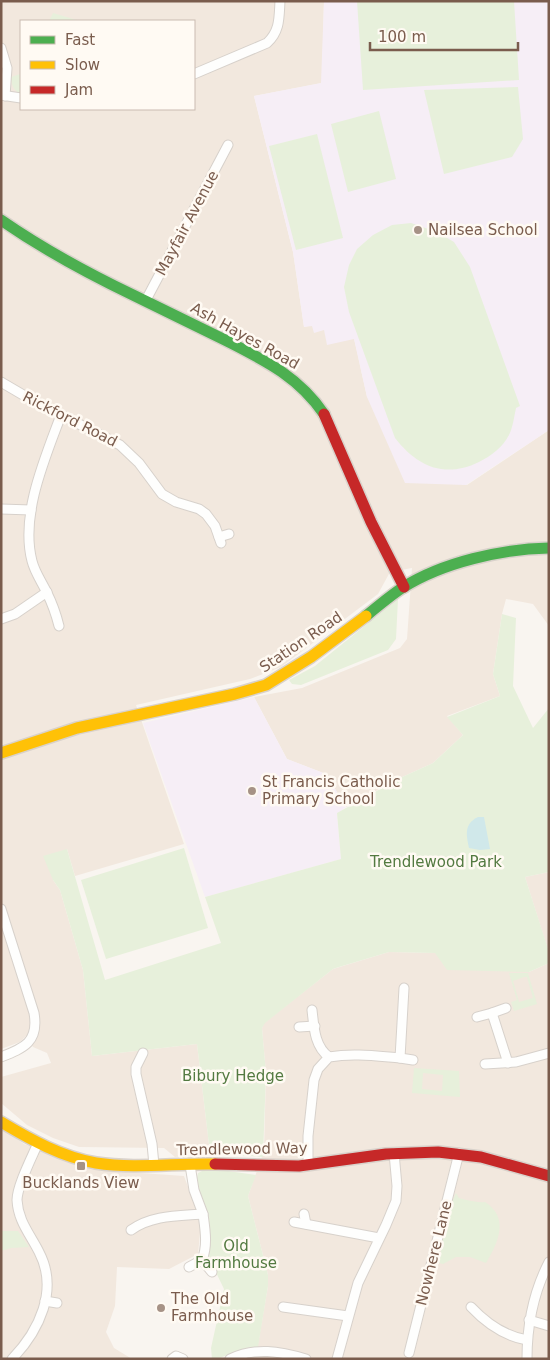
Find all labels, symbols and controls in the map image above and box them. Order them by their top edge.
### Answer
legend [20,20,195,110]
scale bar [370,20,518,52]
text: 100 m [378,28,426,46]
text: Fast [65,31,95,49]
text: Slow [65,56,100,74]
text: Jam [64,81,93,99]
street label: Mayfair Avenue [152,167,222,279]
place label: Nailsea School [428,221,538,239]
marker: Nailsea School [412,224,424,236]
street label: Ash Hayes Road [188,299,302,373]
street label: Rickford Road [20,387,120,451]
street label: Station Road [256,608,346,676]
place label: St Francis Catholic Primary School [262,773,400,808]
marker: St Francis Catholic Primary School [246,785,258,797]
park label: Trendlewood Park [369,853,502,871]
park label: Bibury Hedge [182,1067,284,1085]
street label: Trendlewood Way [175,1139,308,1159]
marker: Bucklands View [75,1160,87,1172]
place label: Bucklands View [22,1174,140,1192]
street label: Nowhere Lane [412,1199,456,1307]
park label: Old Farmhouse [195,1237,277,1272]
place label: The Old Farmhouse [170,1290,253,1325]
marker: The Old Farmhouse [155,1302,167,1314]

